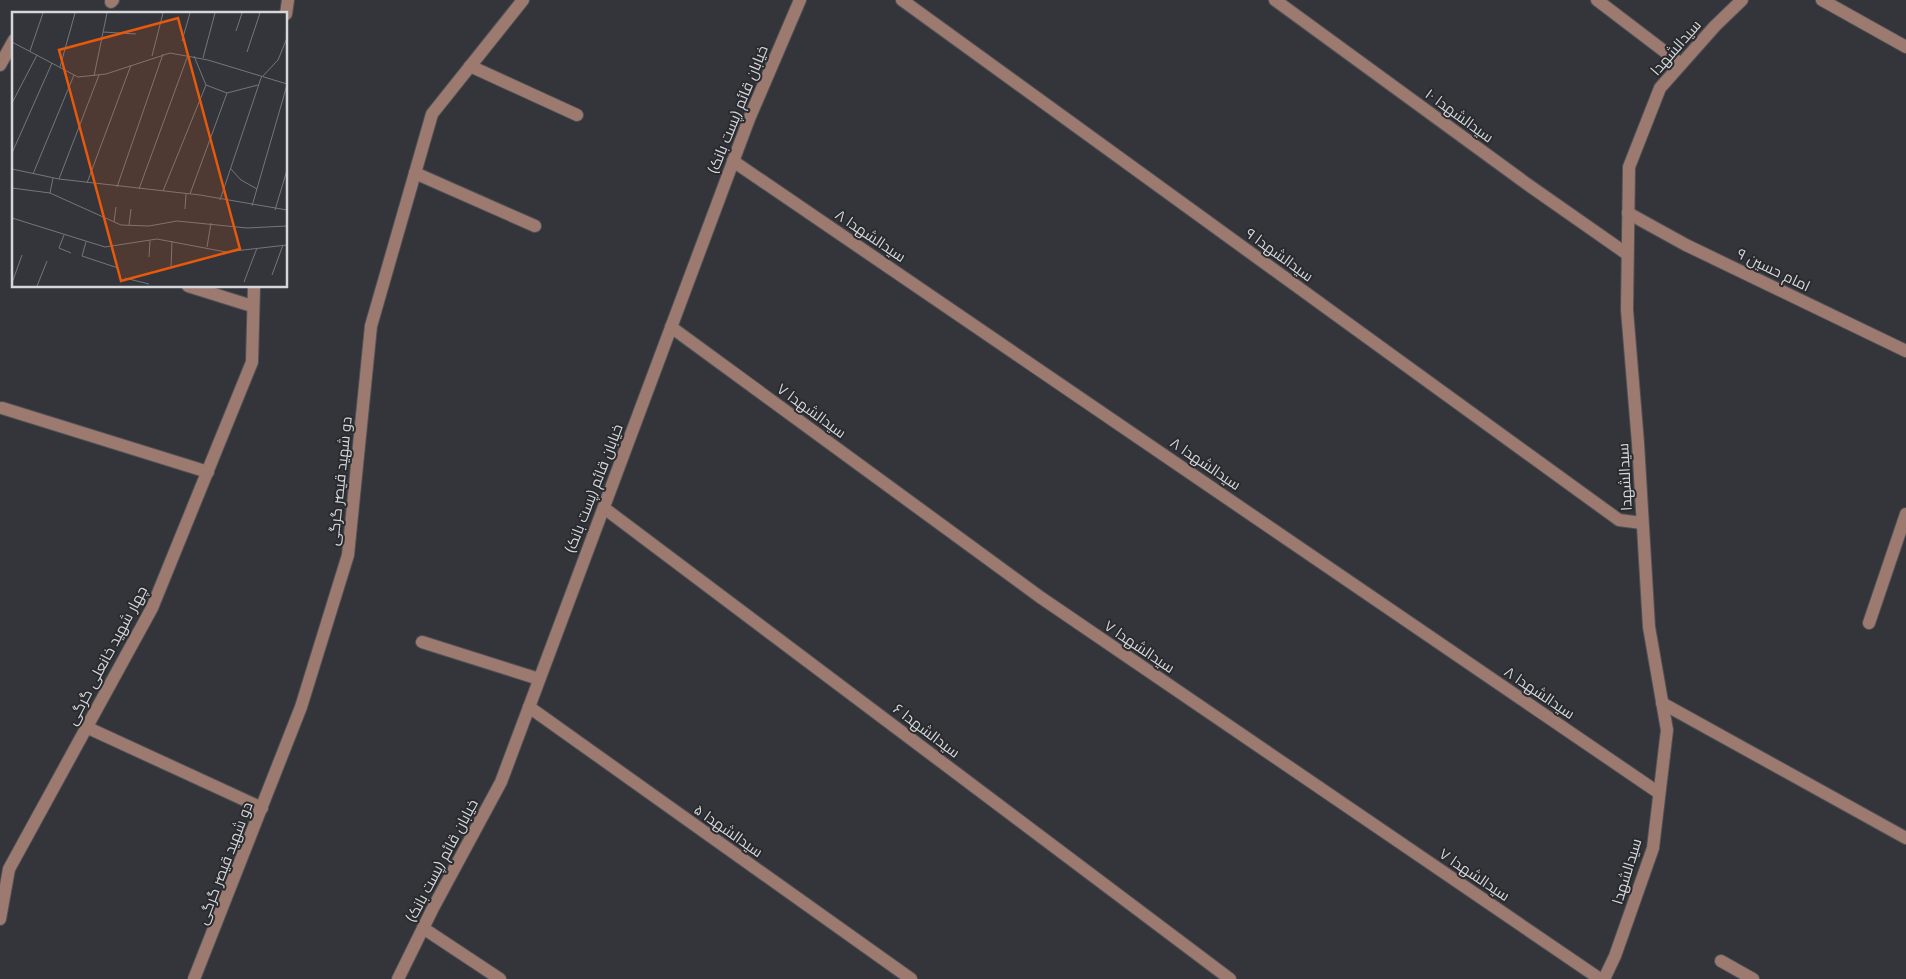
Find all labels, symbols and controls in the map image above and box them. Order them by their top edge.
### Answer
inset map [12,12,288,288]
street label: سیدالشهدا [1646,15,1706,80]
street label: خیابان قائم (پست بانک) [703,42,773,176]
street label: سیدالشهدا ۱۰ [1421,84,1498,147]
street label: سیدالشهدا ۸ [831,205,910,267]
street label: سیدالشهدا ۹ [1241,223,1317,286]
street label: امام حسين ۹ [1734,244,1813,296]
street label: سیدالشهدا ۷ [773,379,850,443]
street label: دو شهید قیصر گرگی [323,415,357,547]
street label: خیابان قائم (پست بانک) [560,421,628,556]
street label: سیدالشهدا ۸ [1166,433,1245,495]
street label: سیدالشهدا [1613,443,1637,511]
street label: چهار شهید خانعلی گرگی [62,582,152,729]
street label: سیدالشهدا ۷ [1100,616,1179,678]
street label: سیدالشهدا ۸ [1500,662,1579,724]
street label: سیدالشهدا ۶ [889,699,964,763]
street label: خیابان قائم (پست بانک) [401,796,483,925]
street label: دو شهید قیصر گرگی [192,799,258,928]
street label: سیدالشهدا ۵ [690,800,767,862]
street label: سیدالشهدا [1607,836,1646,907]
street label: سیدالشهدا ۷ [1435,844,1514,906]

